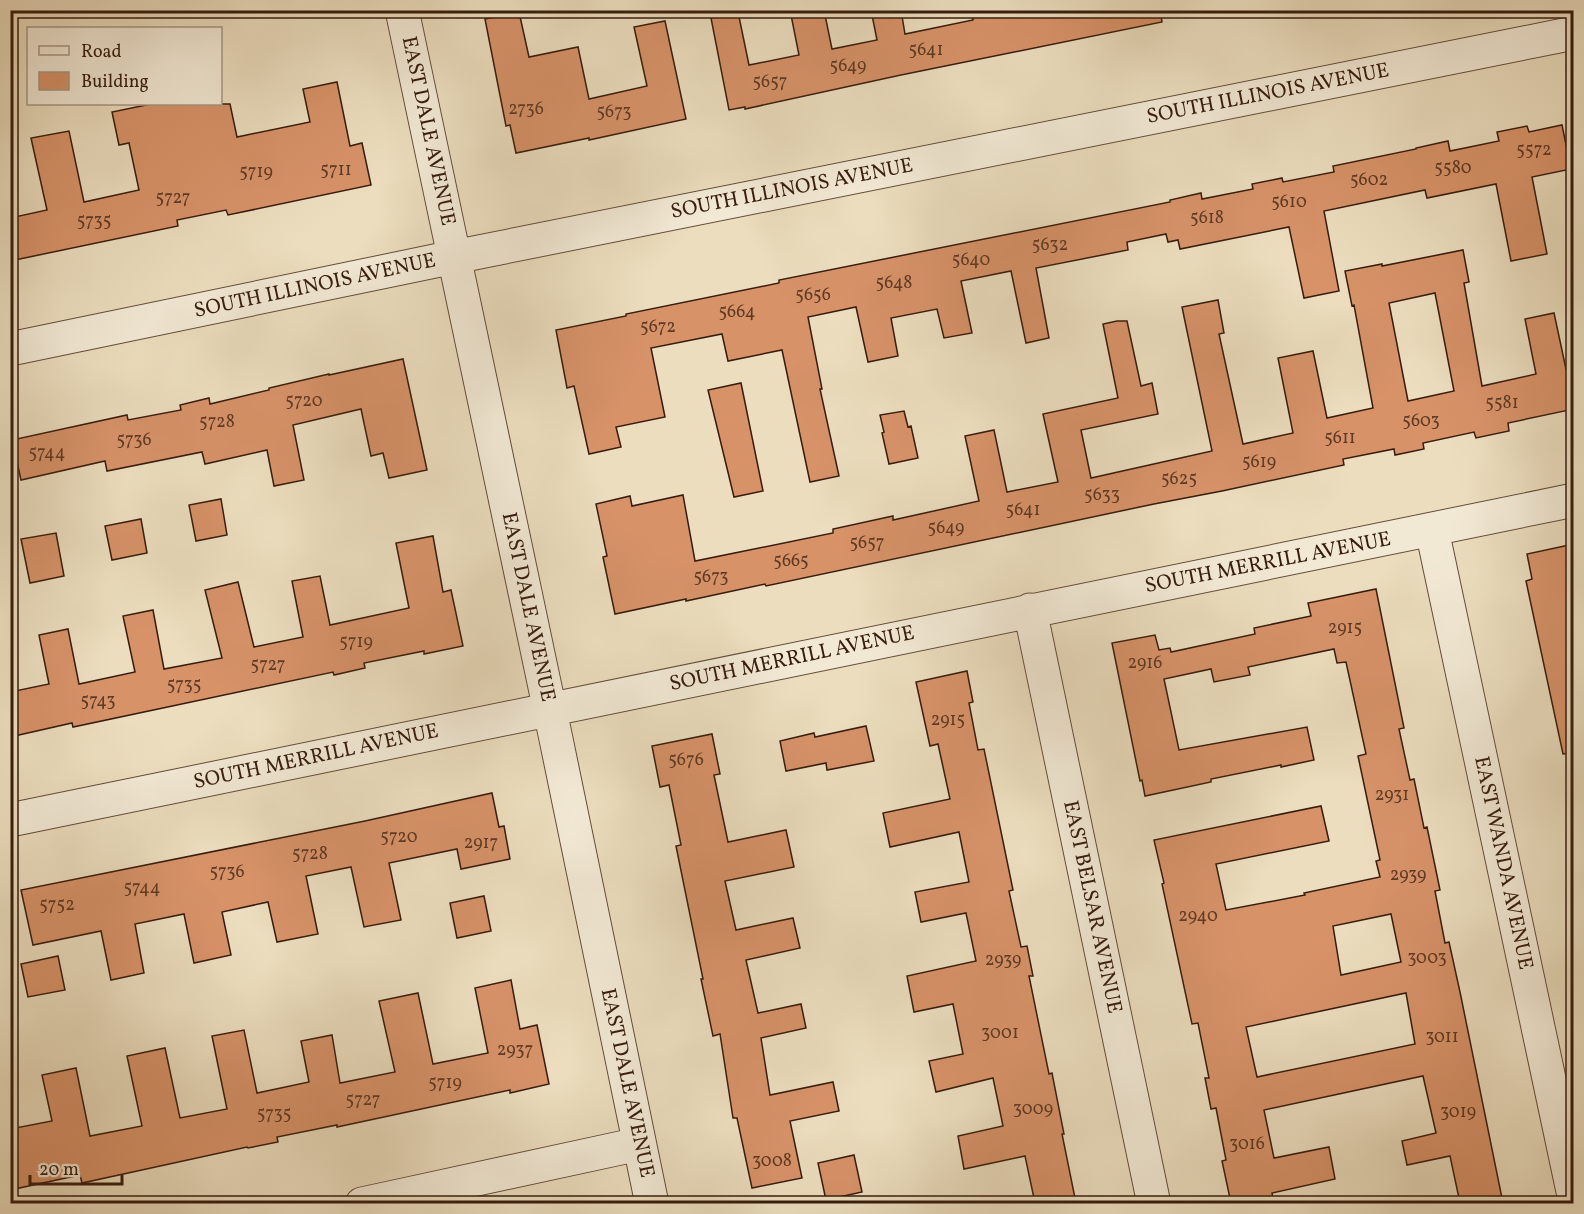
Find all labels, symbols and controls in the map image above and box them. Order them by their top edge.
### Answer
legend [27,27,222,105]
street label: EAST DALE AVENUE [394,34,462,228]
house number: 5641 [909,38,943,63]
text: Road [81,40,122,65]
house number: 5649 [830,54,866,79]
street label: SOUTH ILLINOIS AVENUE [1144,56,1392,132]
text: Building [81,70,149,95]
house number: 5657 [752,70,788,95]
house number: 2736 [508,97,544,122]
house number: 5673 [596,100,632,125]
house number: 5572 [1516,138,1552,163]
street label: SOUTH ILLINOIS AVENUE [668,151,916,227]
house number: 5580 [1434,156,1472,181]
house number: 5711 [320,158,352,183]
house number: 5719 [239,160,273,185]
house number: 5602 [1350,168,1388,193]
house number: 5727 [156,186,190,211]
house number: 5610 [1271,190,1307,215]
house number: 5618 [1190,206,1224,231]
house number: 5735 [77,209,111,234]
house number: 5632 [1032,233,1068,258]
street label: SOUTH ILLINOIS AVENUE [191,246,439,326]
house number: 5640 [952,248,990,273]
house number: 5648 [876,271,912,296]
house number: 5656 [795,283,831,308]
house number: 5664 [718,300,756,325]
house number: 5672 [640,315,676,340]
house number: 5720 [285,389,323,414]
house number: 5581 [1485,391,1519,416]
house number: 5603 [1402,409,1440,434]
house number: 5728 [199,410,235,435]
house number: 5611 [1324,426,1356,451]
house number: 5736 [116,428,152,453]
house number: 5744 [28,441,66,466]
house number: 5619 [1242,450,1276,475]
house number: 5625 [1161,467,1197,492]
house number: 5633 [1084,483,1120,508]
house number: 5641 [1006,498,1040,523]
street label: EAST DALE AVENUE [494,510,562,704]
house number: 5649 [928,516,964,541]
street label: SOUTH MERRILL AVENUE [1143,525,1393,601]
house number: 5657 [849,531,885,556]
house number: 5665 [773,549,809,574]
house number: 5673 [693,565,729,590]
house number: 2915 [1328,616,1362,641]
street label: SOUTH MERRILL AVENUE [667,619,917,699]
house number: 5719 [339,630,373,655]
house number: 2916 [1128,651,1162,676]
house number: 5727 [251,653,285,678]
house number: 5735 [167,673,201,698]
house number: 5743 [81,689,115,714]
house number: 2915 [931,708,965,733]
street label: SOUTH MERRILL AVENUE [191,717,441,797]
house number: 5676 [668,748,704,773]
street label: EAST WANDA AVENUE [1466,754,1540,972]
house number: 2931 [1375,783,1409,808]
street label: EAST BELSAR AVENUE [1055,798,1129,1016]
house number: 5720 [380,825,418,850]
house number: 2917 [464,831,498,856]
house number: 5728 [292,842,328,867]
house number: 5736 [209,860,245,885]
house number: 2939 [1390,863,1426,888]
house number: 5744 [123,876,161,901]
house number: 5752 [39,893,75,918]
house number: 2940 [1178,904,1218,929]
house number: 3003 [1407,946,1447,971]
house number: 2939 [985,948,1021,973]
street label: EAST DALE AVENUE [593,986,661,1180]
house number: 3001 [981,1021,1019,1046]
house number: 3011 [1425,1025,1459,1050]
house number: 2937 [497,1038,533,1063]
house number: 5719 [428,1071,462,1096]
house number: 5727 [346,1088,380,1113]
house number: 3009 [1013,1097,1053,1122]
house number: 3019 [1440,1100,1476,1125]
house number: 5735 [257,1102,291,1127]
house number: 3016 [1229,1132,1265,1157]
scale bar [30,1148,122,1186]
house number: 3008 [752,1149,792,1174]
text: 20 m [39,1158,79,1183]

